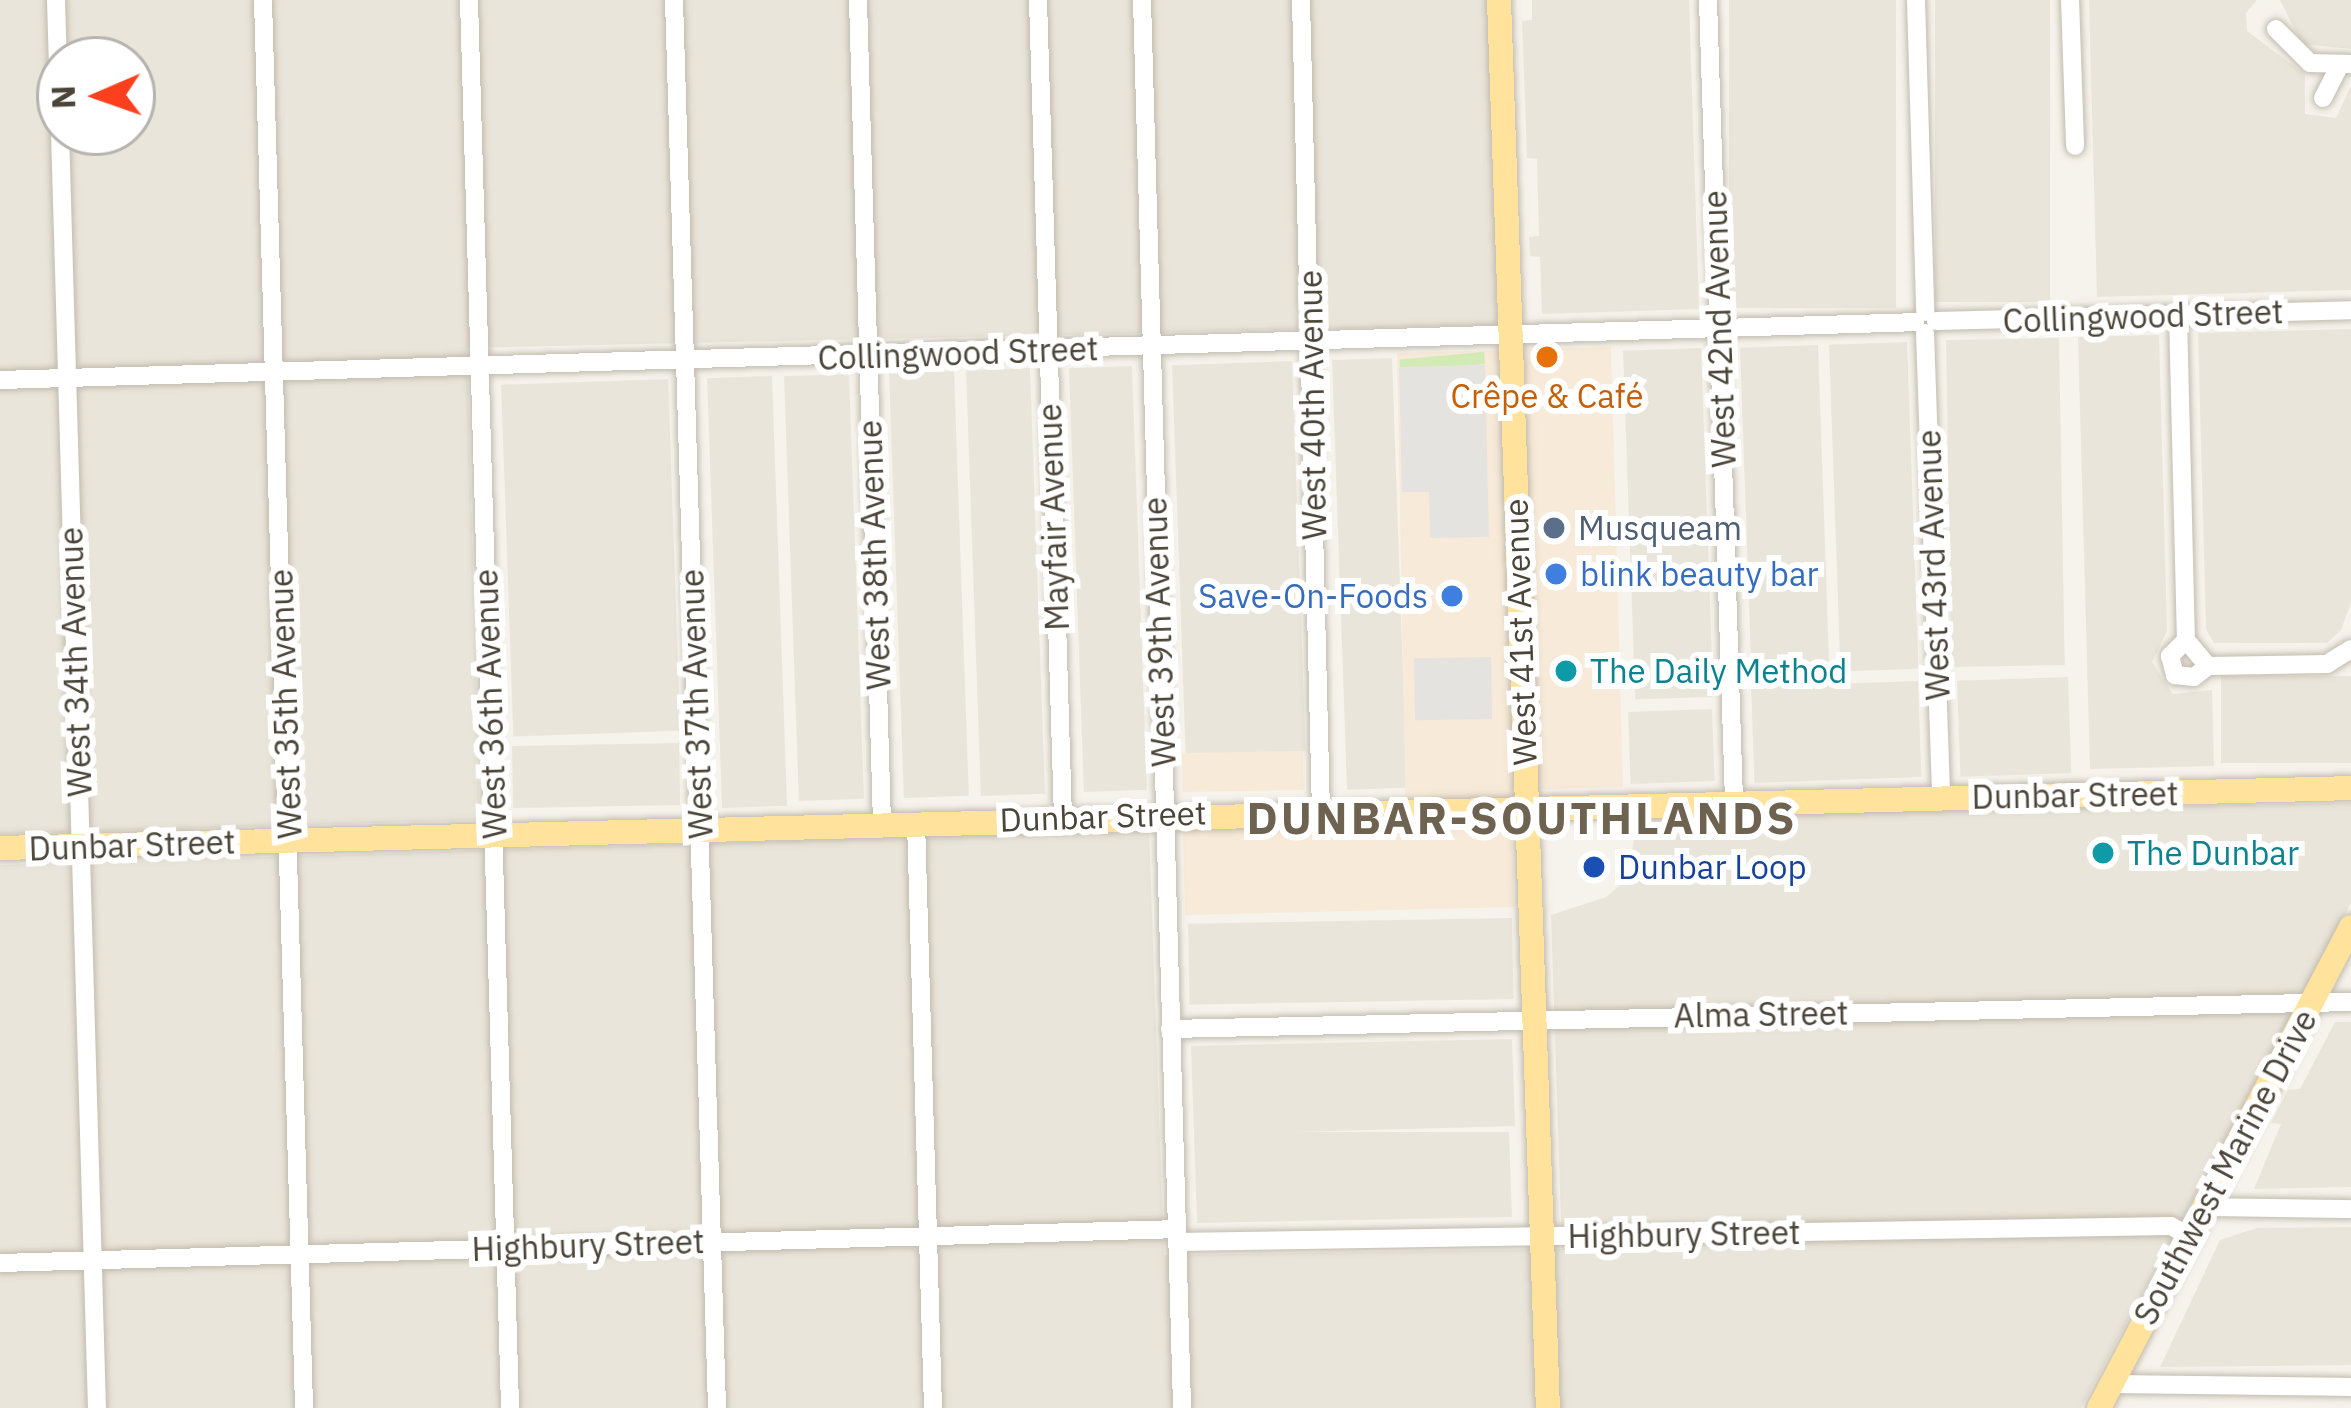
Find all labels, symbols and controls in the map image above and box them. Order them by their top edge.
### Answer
north arrow [36,36,156,156]
text: N [41,84,84,110]
street label: West 42nd Avenue [1694,190,1744,468]
street label: West 40th Avenue [1290,270,1334,540]
street label: Collingwood Street [2002,291,2284,341]
street label: Collingwood Street [817,328,1099,378]
marker: Crêpe & Café [1534,344,1560,370]
place label: Crêpe & Café [1450,376,1644,416]
street label: Mayfair Avenue [1029,403,1077,631]
street label: West 38th Avenue [849,419,899,691]
street label: West 43rd Avenue [1908,429,1958,701]
street label: West 39th Avenue [1134,496,1184,768]
street label: West 41st Avenue [1496,498,1544,766]
place label: Musqueam [1578,508,1742,548]
marker: Musqueam [1541,515,1567,541]
street label: West 34th Avenue [50,526,100,798]
place label: blink beauty bar [1580,554,1819,594]
marker: blink beauty bar [1543,561,1569,587]
street label: West 35th Avenue [260,568,310,840]
street label: West 36th Avenue [465,568,515,840]
street label: West 37th Avenue [671,568,721,840]
place label: Save-On-Foods [1198,576,1428,616]
marker: Save-On-Foods [1439,583,1465,609]
place label: The Daily Method [1590,651,1847,691]
marker: The Daily Method [1553,658,1579,684]
street label: Dunbar Street [1971,773,2179,817]
district label: DUNBAR-SOUTHLANDS [1247,791,1797,845]
street label: Dunbar Street [999,793,1207,839]
street label: Dunbar Street [28,822,236,868]
place label: The Dunbar [2127,833,2299,873]
marker: The Dunbar [2090,840,2116,866]
place label: Dunbar Loop [1618,847,1807,887]
marker: Dunbar Loop [1581,854,1607,880]
street label: Alma Street [1673,993,1849,1035]
street label: Southwest Marine Drive [2125,1003,2325,1331]
street label: Highbury Street [1567,1212,1801,1256]
street label: Highbury Street [471,1221,705,1269]

